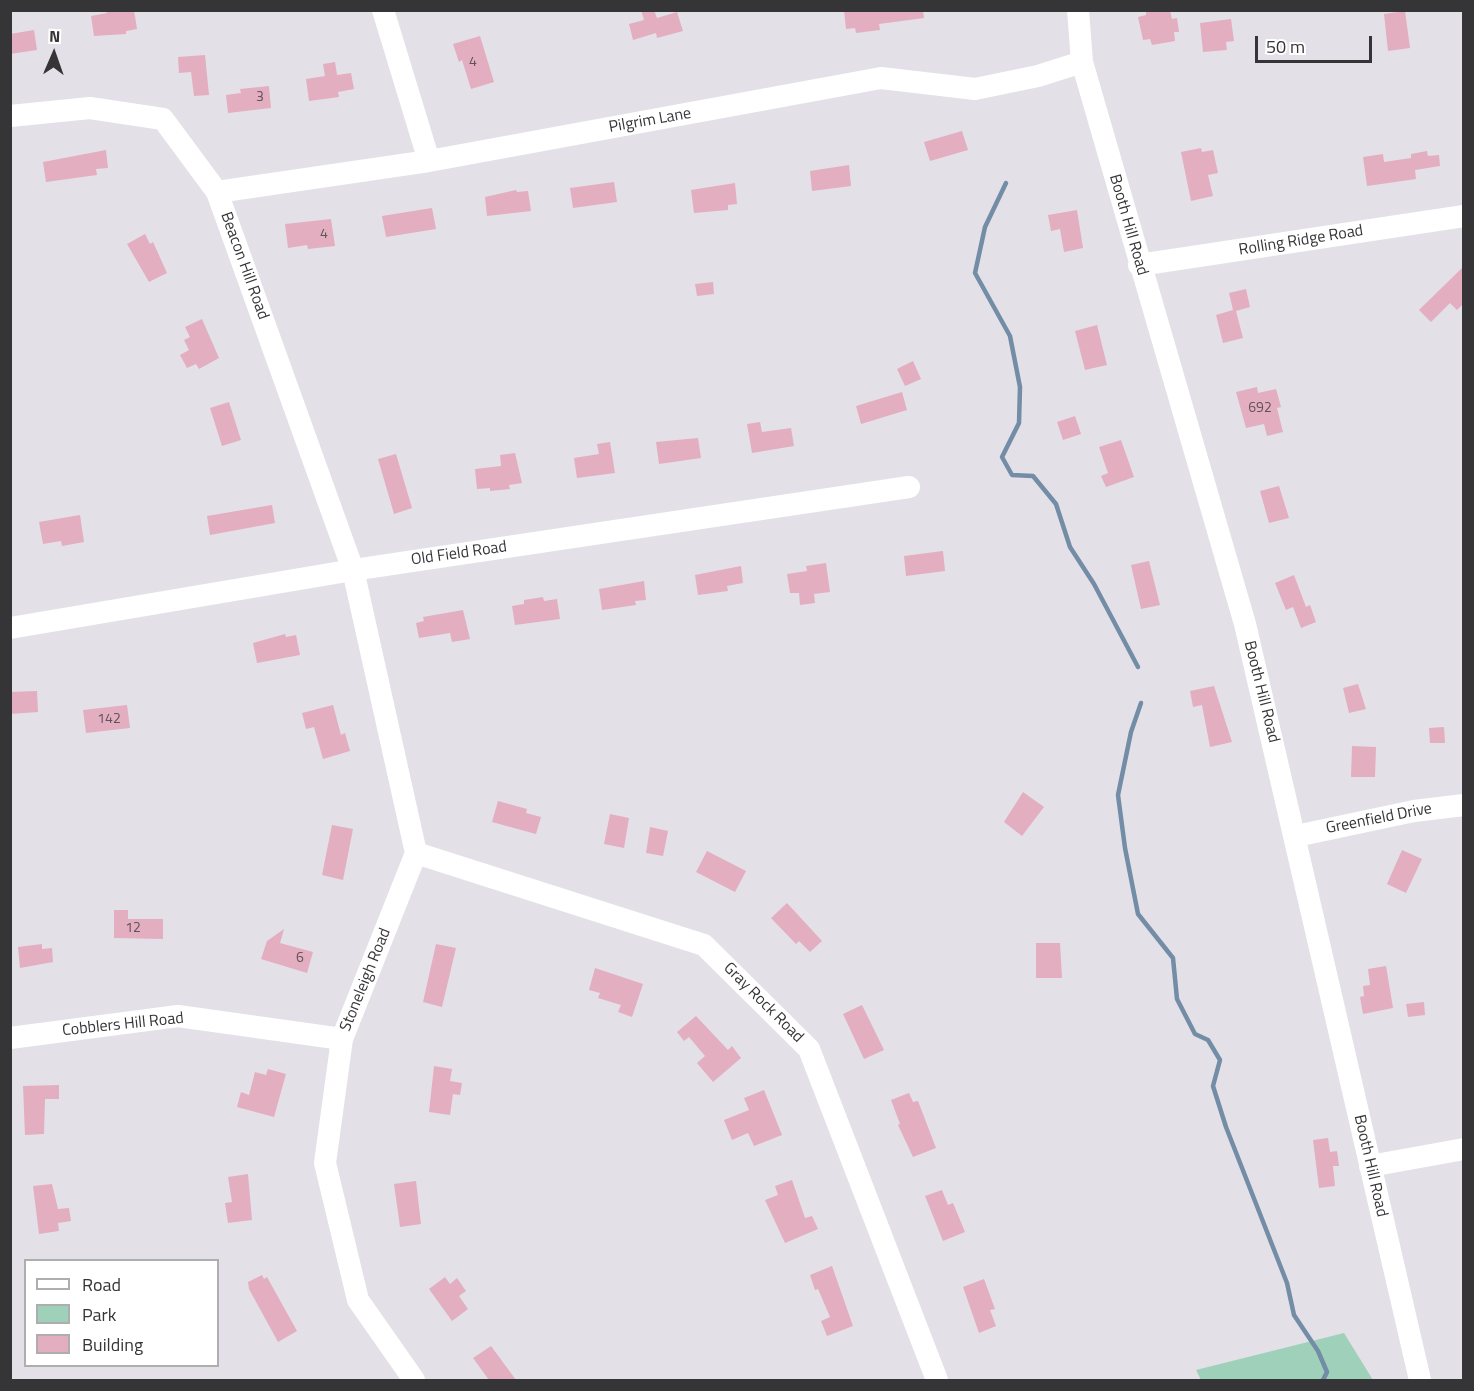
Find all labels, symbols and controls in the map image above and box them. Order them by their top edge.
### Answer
north arrow [24,24,84,84]
text: N [49,24,61,48]
scale bar [1258,24,1375,62]
text: 50 m [1266,33,1305,60]
house number: 4 [469,55,477,71]
house number: 3 [256,90,264,106]
street label: Pilgrim Lane [607,104,693,138]
street label: Booth Hill Road [1104,172,1152,278]
street label: Beacon Hill Road [216,210,272,322]
street label: Rolling Ridge Road [1237,222,1365,260]
house number: 4 [320,227,328,243]
house number: 692 [1248,401,1272,417]
street label: Old Field Road [410,538,508,570]
street label: Booth Hill Road [1239,639,1283,745]
house number: 142 [97,712,121,728]
street label: Greenfield Drive [1324,799,1434,839]
house number: 12 [125,921,141,937]
street label: Stoneleigh Road [337,926,395,1034]
house number: 6 [296,951,304,967]
street label: Gray Rock Road [719,959,807,1047]
street label: Cobblers Hill Road [61,1009,185,1041]
street label: Booth Hill Road [1349,1113,1391,1219]
legend [24,1259,219,1367]
text: Road [82,1271,121,1298]
text: Park [82,1301,116,1328]
text: Building [82,1331,143,1358]

